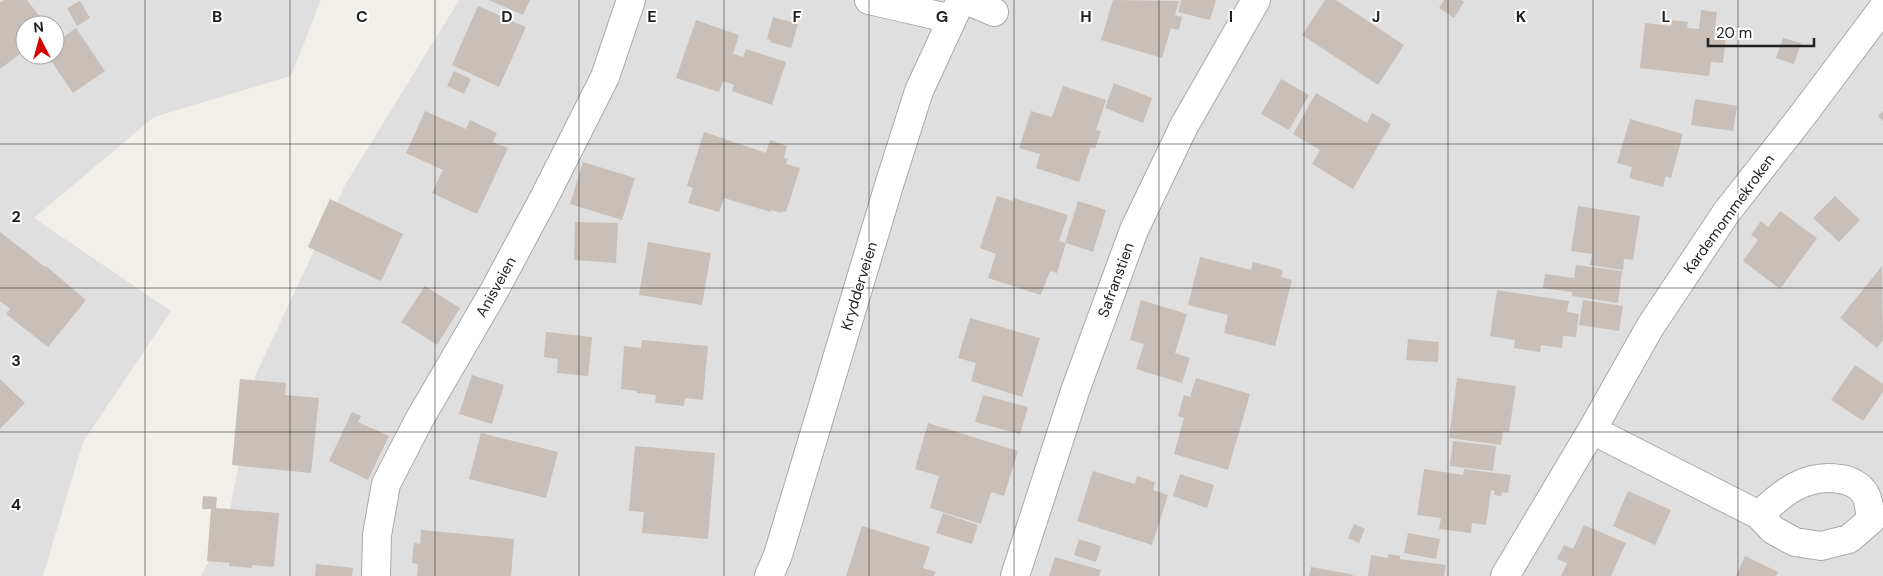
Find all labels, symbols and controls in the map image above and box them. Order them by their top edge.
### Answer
text: B [212,6,222,27]
text: C [356,6,368,27]
text: D [501,6,513,27]
text: E [647,6,657,27]
text: F [793,6,802,27]
text: G [936,6,948,27]
text: H [1080,6,1092,27]
text: I [1229,6,1233,27]
text: J [1372,6,1380,27]
text: K [1516,6,1527,27]
text: L [1662,6,1671,27]
north arrow [15,15,65,65]
scale bar [1708,15,1814,47]
text: N [33,18,45,37]
text: 20 m [1716,23,1752,43]
street label: Kardemommekroken [1679,150,1779,278]
text: 2 [11,206,21,227]
street label: Krydderveien [836,239,882,333]
street label: Safranstien [1093,240,1139,320]
street label: Anisveien [471,253,521,321]
text: 3 [11,350,21,371]
text: 4 [11,494,21,515]

